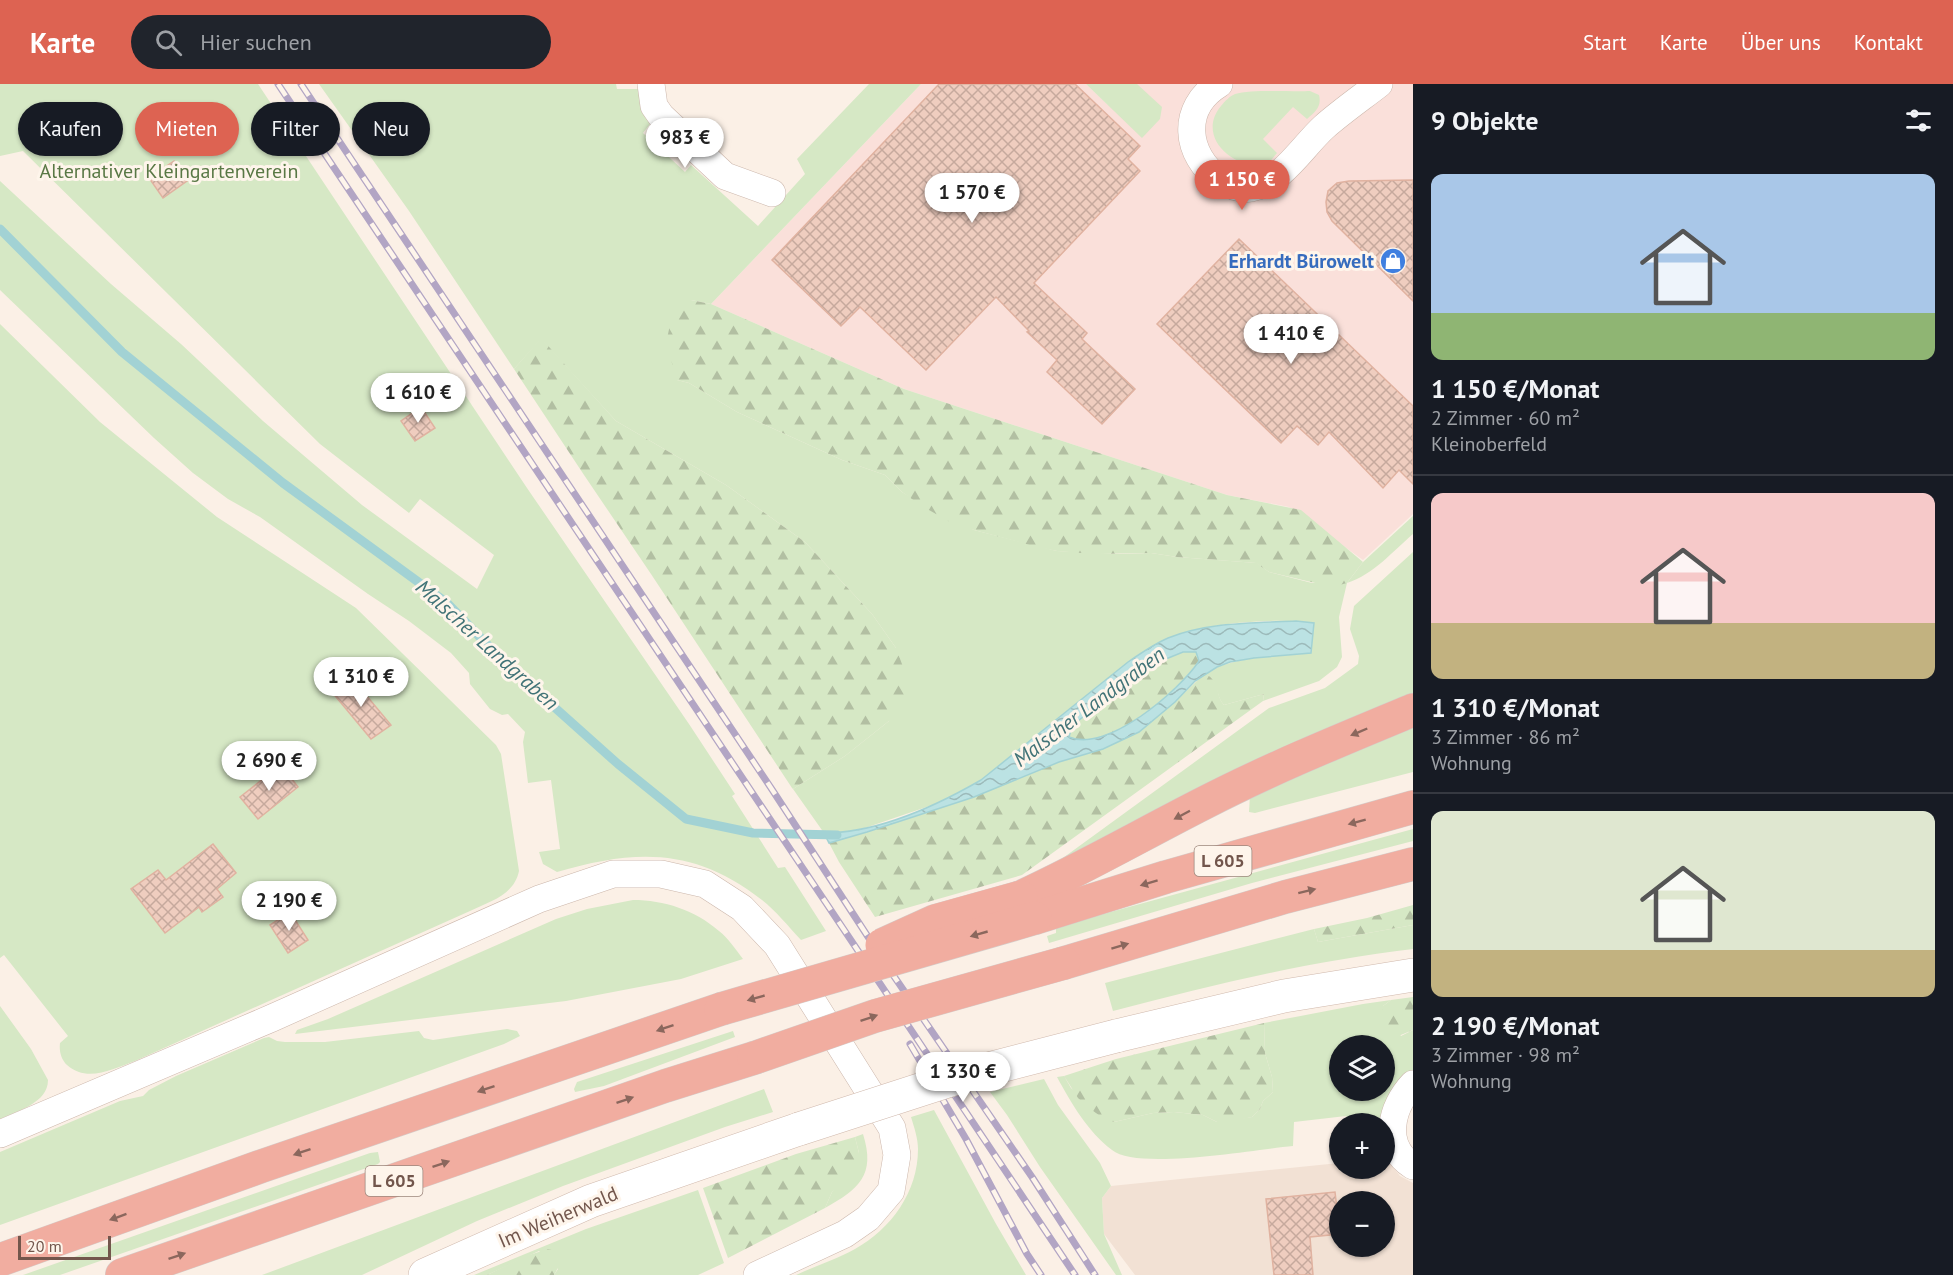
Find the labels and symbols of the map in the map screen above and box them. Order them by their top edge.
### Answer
pin: 983 € [643,118,727,169]
park label: Alternativer Kleingartenverein [40,158,298,184]
pin: 1 150 € [1187,160,1297,211]
pin: 1 570 € [917,173,1027,224]
shop icon: Erhardt Bürowelt [1378,246,1408,276]
place label: Erhardt Bürowelt [1228,248,1374,274]
pin: 1 410 € [1236,314,1346,365]
pin: 1 610 € [363,373,473,424]
water label: Malscher Landgraben [410,573,564,716]
water label: Malscher Landgraben [1007,641,1170,772]
pin: 1 310 € [306,657,416,708]
one-way arrow [1350,728,1368,737]
pin: 2 690 € [214,741,324,792]
one-way arrow [1174,810,1191,820]
one-way arrow [1347,818,1366,828]
road number: L 605 [1194,846,1252,876]
one-way arrow [1140,878,1158,888]
pin: 2 190 € [234,881,344,932]
one-way arrow [1298,886,1316,896]
one-way arrow [970,930,988,939]
one-way arrow [1111,941,1129,950]
one-way arrow [747,994,765,1004]
one-way arrow [860,1013,878,1023]
one-way arrow [656,1023,674,1033]
pin: 1 330 € [908,1052,1018,1103]
one-way arrow [477,1085,495,1095]
one-way arrow [616,1095,634,1105]
one-way arrow [293,1148,311,1158]
one-way arrow [432,1159,450,1169]
road number: L 605 [366,1166,422,1196]
street label: Im Weiherwald [494,1180,622,1254]
one-way arrow [109,1213,127,1223]
scale bar [18,1233,111,1260]
one-way arrow [169,1250,187,1260]

